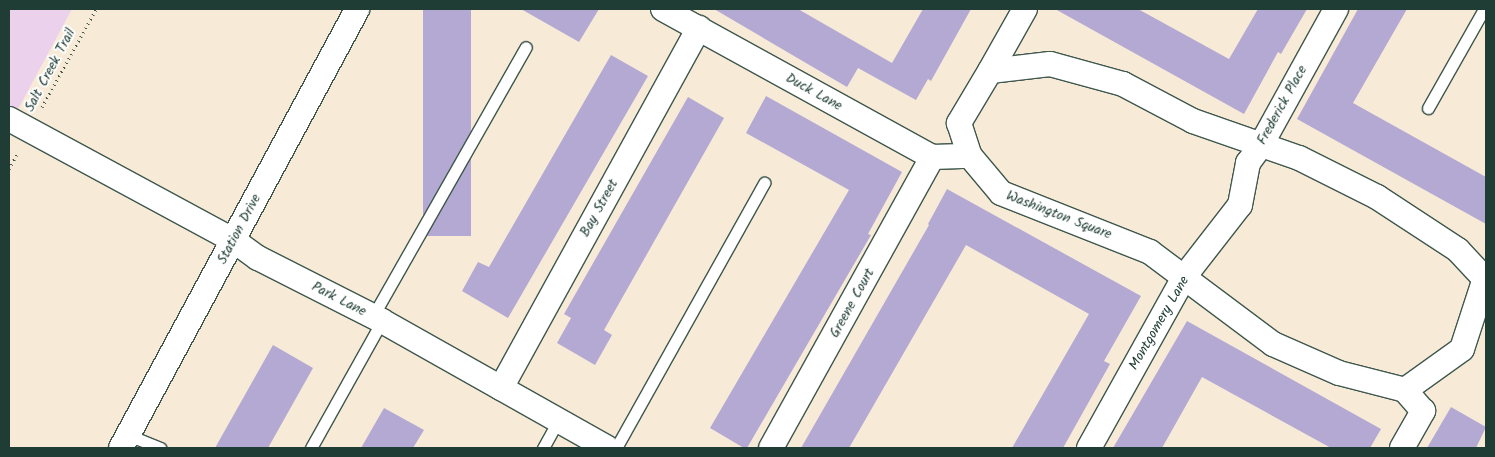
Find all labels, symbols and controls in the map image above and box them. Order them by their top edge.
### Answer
street label: Salt Creek Trail [21,26,79,114]
street label: Frederick Place [1253,62,1311,148]
street label: Duck Lane [783,70,845,114]
street label: Bay Street [576,176,622,240]
street label: Washington Square [1004,187,1114,243]
street label: Station Drive [214,191,264,267]
street label: Greene Court [826,265,878,341]
street label: Montgomery Lane [1125,273,1193,373]
street label: Park Lane [309,278,369,320]

